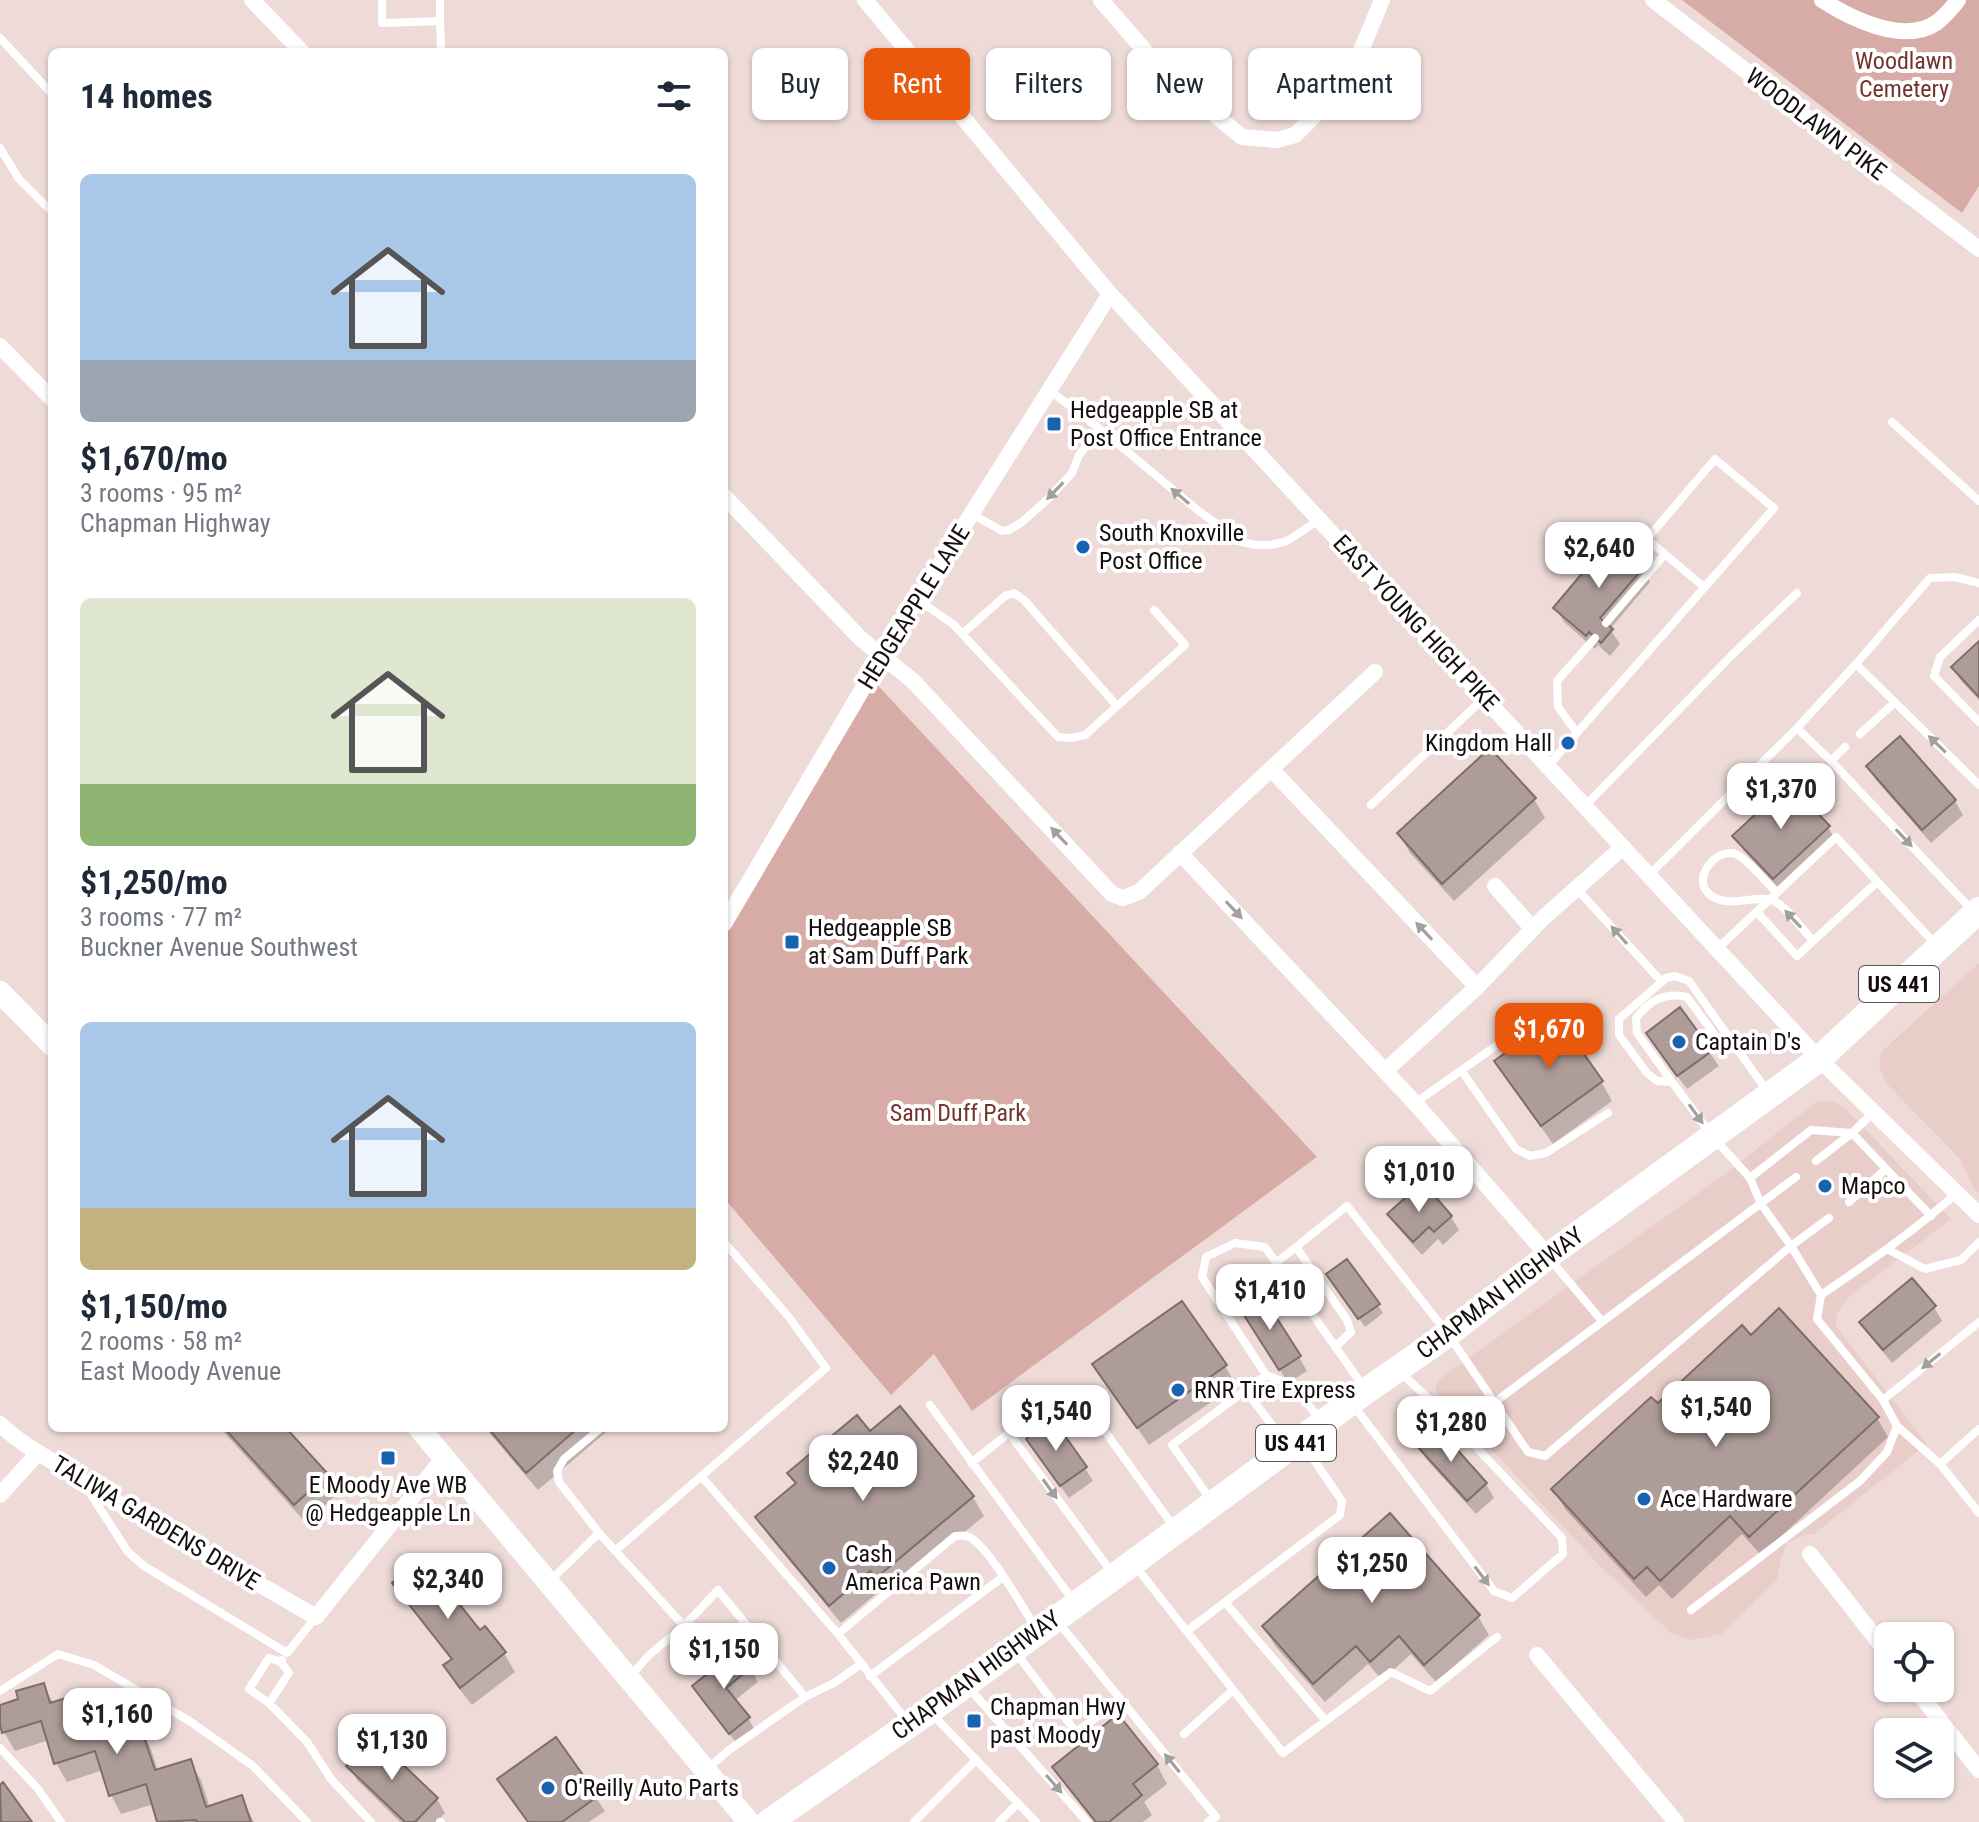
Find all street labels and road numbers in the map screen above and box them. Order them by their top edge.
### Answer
street label: WOODLAWN PIKE [1740,62,1892,186]
street label: HEDGEAPPLE LANE [852,520,976,694]
street label: EAST YOUNG HIGH PIKE [1327,529,1505,717]
road number: US 441 [1859,966,1939,1002]
street label: CHAPMAN HIGHWAY [1411,1221,1589,1365]
road number: US 441 [1256,1425,1336,1461]
street label: TALIWA GARDENS DRIVE [47,1450,265,1596]
street label: CHAPMAN HIGHWAY [886,1604,1066,1746]

